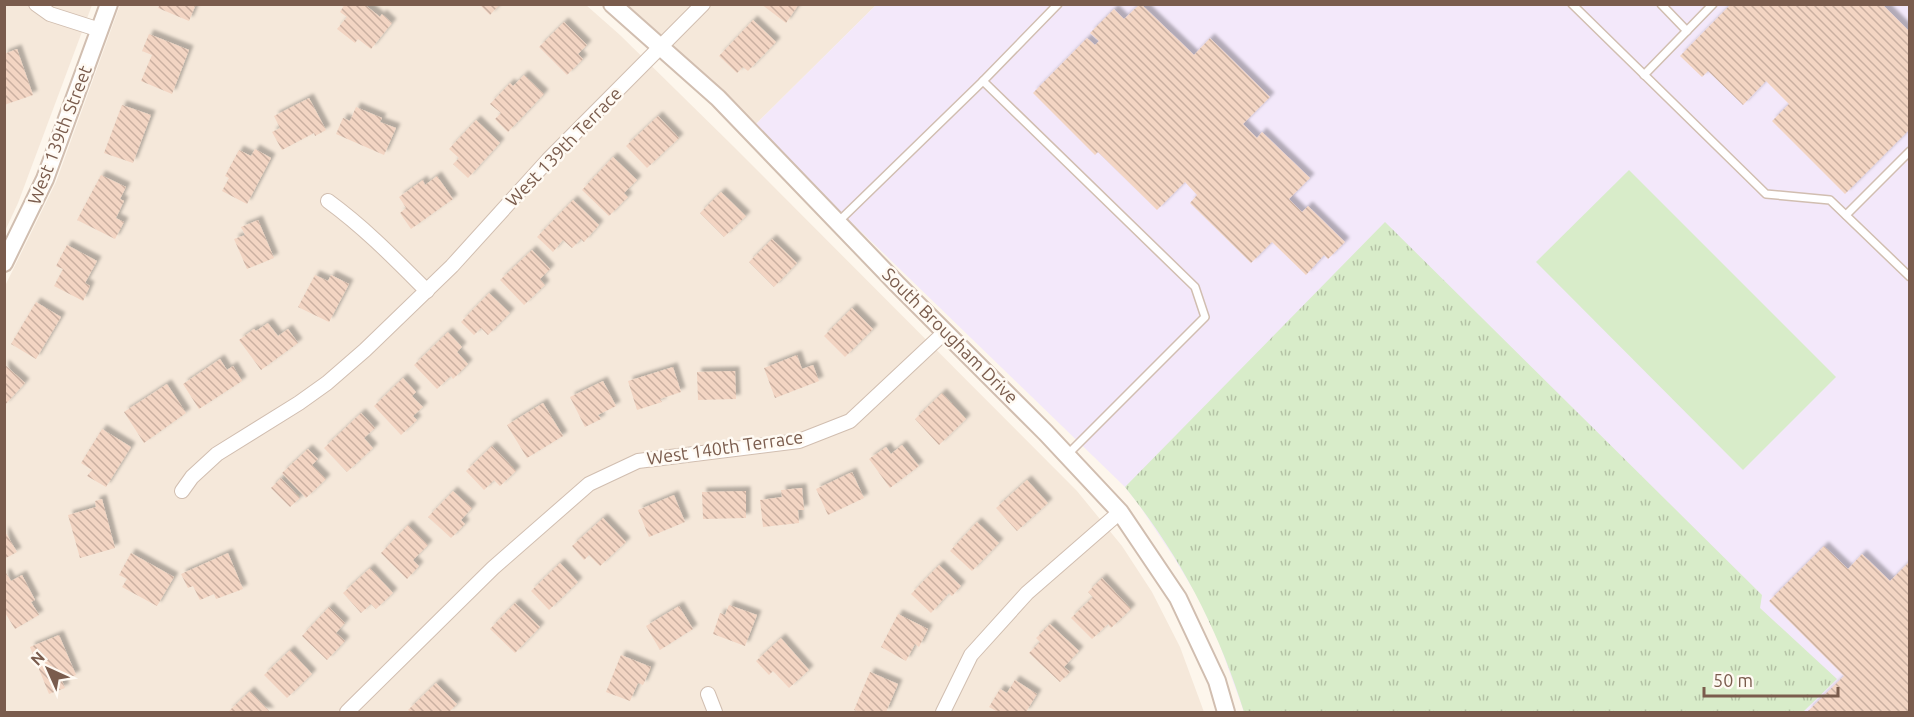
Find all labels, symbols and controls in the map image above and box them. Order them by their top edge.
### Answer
street label: West 139th Street [23,62,95,207]
street label: West 139th Terrace [501,83,625,210]
street label: South Brougham Drive [879,264,1022,407]
street label: West 140th Terrace [646,426,804,468]
north arrow [18,639,78,699]
text: N [27,648,48,669]
scale bar [1704,660,1838,698]
text: 50 m [1713,670,1753,690]

